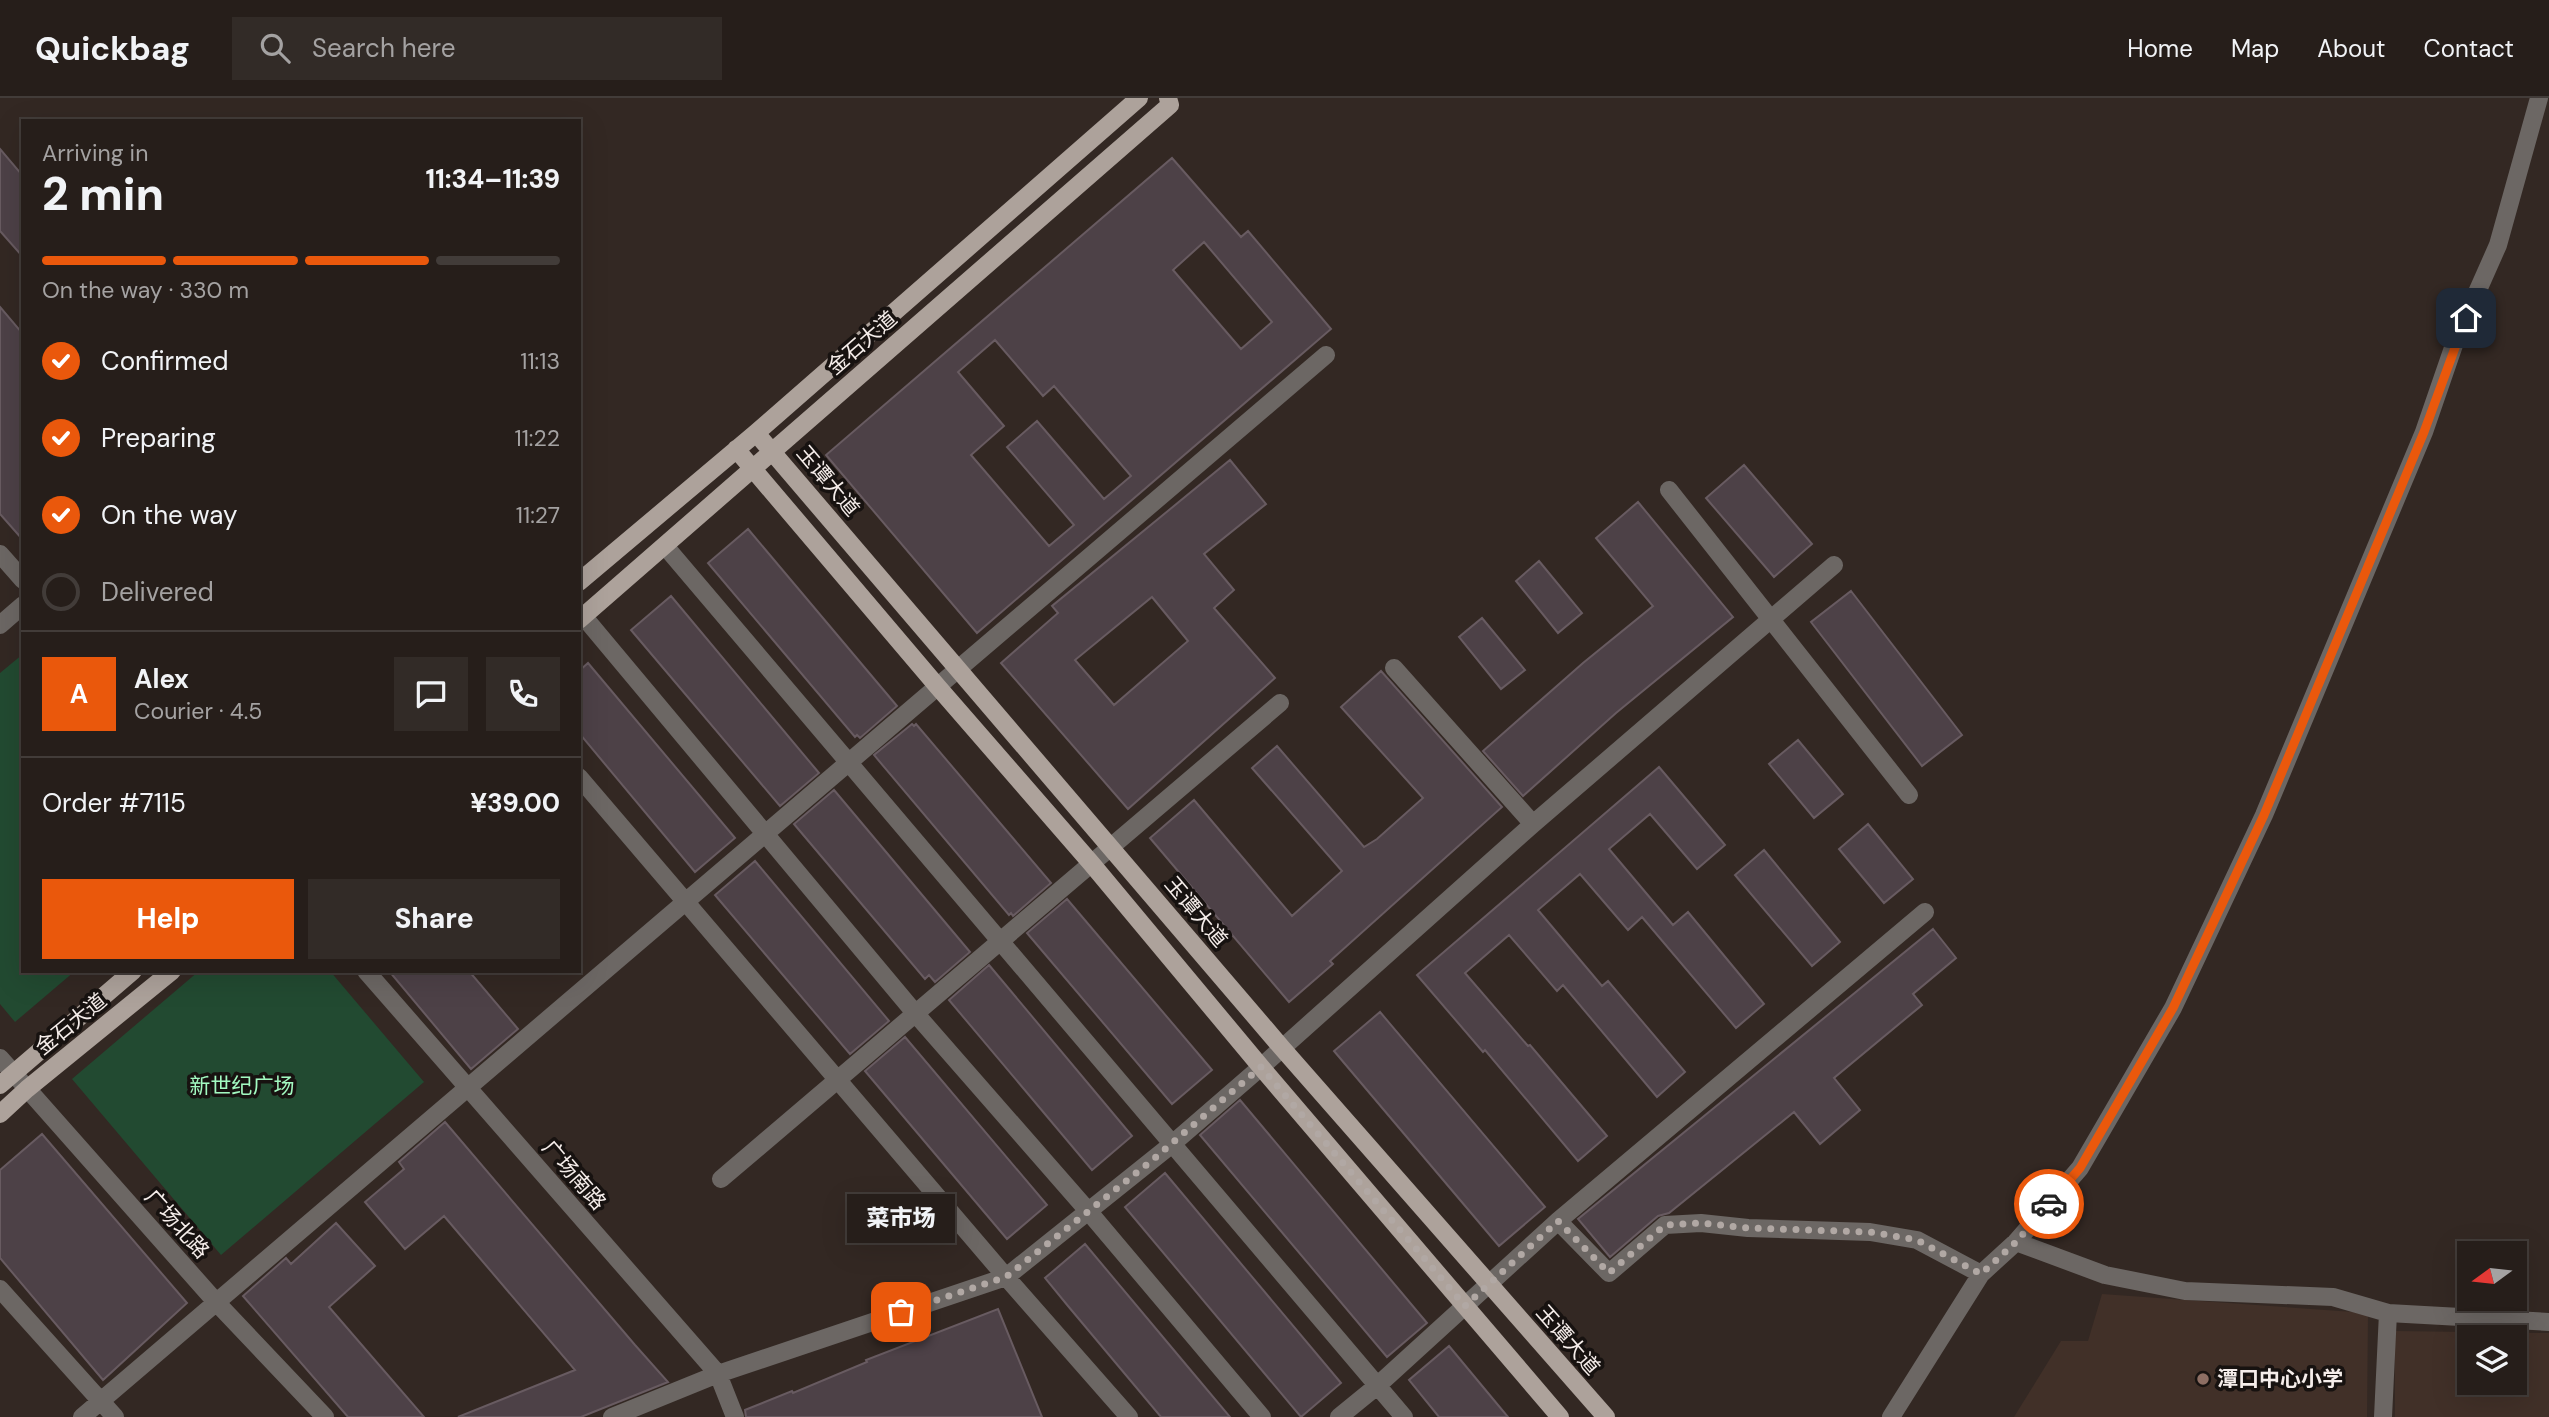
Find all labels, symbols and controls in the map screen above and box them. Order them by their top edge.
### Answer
search box [232,17,722,80]
text: Quickbag [35,27,190,70]
icon: search [256,29,294,67]
text: Search here [312,31,455,65]
text: Home [2127,33,2193,64]
text: Map [2231,33,2279,64]
text: About [2317,33,2386,64]
text: Contact [2424,33,2514,64]
text: Arriving in [42,138,148,168]
text: 11:34–11:39 [426,162,560,196]
text: 2 min [42,164,164,224]
text: On the way · 330 m [42,275,249,305]
pin [2436,288,2496,348]
icon: home [2447,299,2485,337]
street label: 金石大道 [821,305,903,381]
icon: check [42,342,80,380]
text: Confirmed [101,344,228,378]
text: 11:13 [520,346,560,376]
icon: check [42,419,80,457]
text: Preparing [101,421,216,455]
text: 11:22 [515,423,560,453]
street label: 玉谭大道 [790,440,866,522]
icon: check [42,496,80,534]
text: On the way [101,498,237,532]
text: 11:27 [516,500,560,530]
text: Delivered [101,575,214,609]
button: chat [394,657,468,731]
button: phone [486,657,560,731]
text: Alex [134,662,189,696]
text: A [70,677,88,711]
text: Courier · 4.5 [134,696,262,726]
text: Order #7115 [42,786,186,820]
text: ¥39.00 [470,786,560,820]
street label: 玉谭大道 [1158,871,1234,953]
button: Help [42,879,294,959]
button: Share [308,879,560,959]
street label: 金石大道 [30,987,112,1061]
park label: 新世纪广场 [190,1072,295,1100]
street label: 广场南路 [536,1134,612,1216]
courier [2014,1169,2084,1239]
street label: 广场北路 [138,1183,216,1265]
icon: car [2030,1185,2068,1223]
callout: 菜市场 [847,1193,955,1242]
text: 菜市场 [867,1203,936,1233]
north arrow [2457,1241,2527,1311]
map controls [2457,1241,2527,1395]
pin [871,1282,931,1342]
icon: bag [882,1293,920,1331]
street label: 玉谭大道 [1530,1299,1606,1381]
button: layers [2457,1325,2527,1395]
place label: 潭口中心小学 [2217,1365,2343,1393]
marker: 潭口中心小学 [2195,1371,2211,1387]

